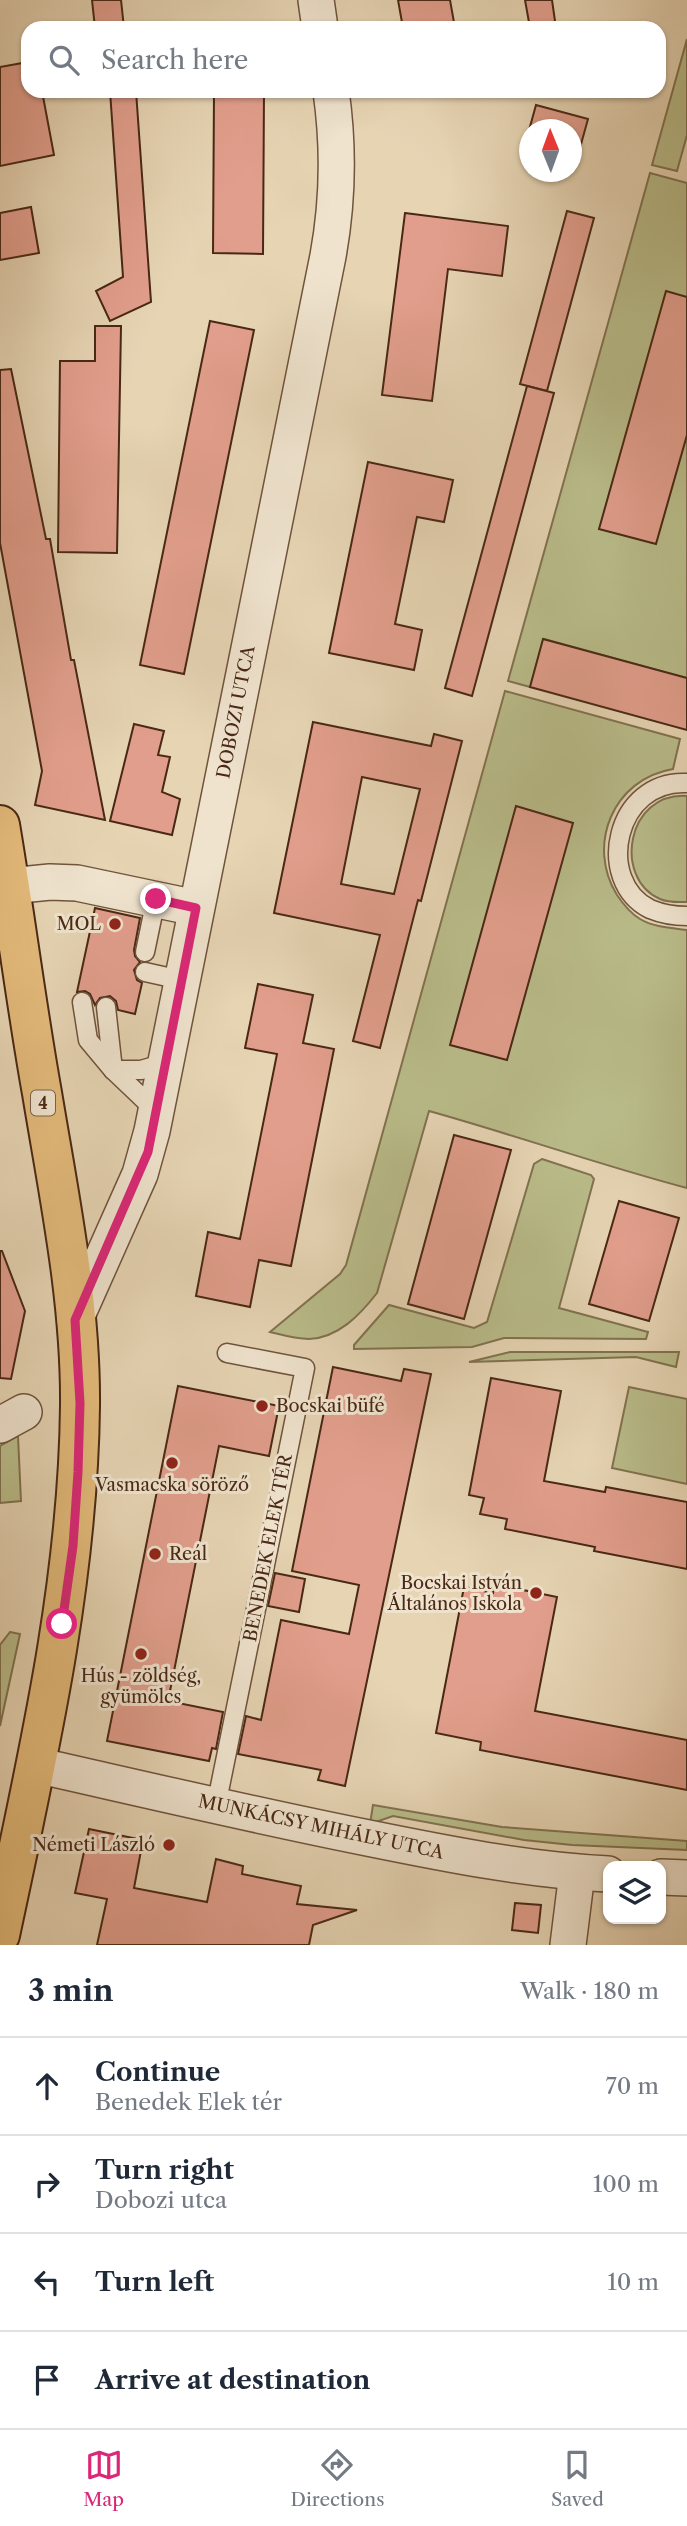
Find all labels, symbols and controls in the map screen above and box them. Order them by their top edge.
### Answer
search box [21,21,666,98]
icon: search [45,41,83,79]
text: Search here [101,44,248,76]
north arrow [519,119,582,182]
street label: DOBOZI UTCA [212,643,260,780]
route end [140,883,171,914]
place label: MOL [56,913,101,935]
marker: MOL [107,916,123,932]
road number: 4 [31,1091,55,1116]
place label: Bocskai büfé [276,1395,385,1417]
marker: Bocskai büfé [254,1398,270,1414]
street label: BENEDEK ELEK TÉR [238,1451,297,1644]
marker: Vasmacska söröző [164,1455,180,1471]
place label: Vasmacska söröző [94,1474,249,1496]
place label: Reál [169,1543,207,1565]
marker: Reál [147,1546,163,1562]
place label: Bocskai István Általános Iskola [387,1572,522,1615]
marker: Bocskai István Általános Iskola [528,1585,544,1601]
route start [46,1608,77,1639]
marker: Hús - zöldség, gyümölcs [133,1646,149,1662]
place label: Hús - zöldség, gyümölcs [81,1665,201,1708]
street label: MUNKÁCSY MIHÁLY UTCA [196,1789,447,1864]
place label: Németi László [32,1834,155,1856]
marker: Németi László [161,1837,177,1853]
map controls [603,1861,666,1924]
button: layers [603,1861,666,1924]
text: 3 min [28,1972,114,2009]
text: Walk · 180 m [520,1977,659,2005]
text: Continue [95,2056,220,2088]
icon: ahead [28,2067,66,2105]
text: 70 m [606,2072,659,2100]
text: Benedek Elek tér [95,2088,282,2116]
text: Turn right [95,2154,234,2186]
icon: right [28,2165,66,2203]
text: 100 m [593,2170,659,2198]
text: Dobozi utca [95,2186,227,2214]
icon: left [28,2263,66,2301]
text: Turn left [95,2266,214,2298]
text: 10 m [607,2268,659,2296]
icon: arrive [28,2361,66,2399]
text: Arrive at destination [95,2364,370,2396]
tab: Map [83,2446,124,2511]
tab: Directions [291,2446,384,2511]
tab: Saved [551,2446,604,2511]

